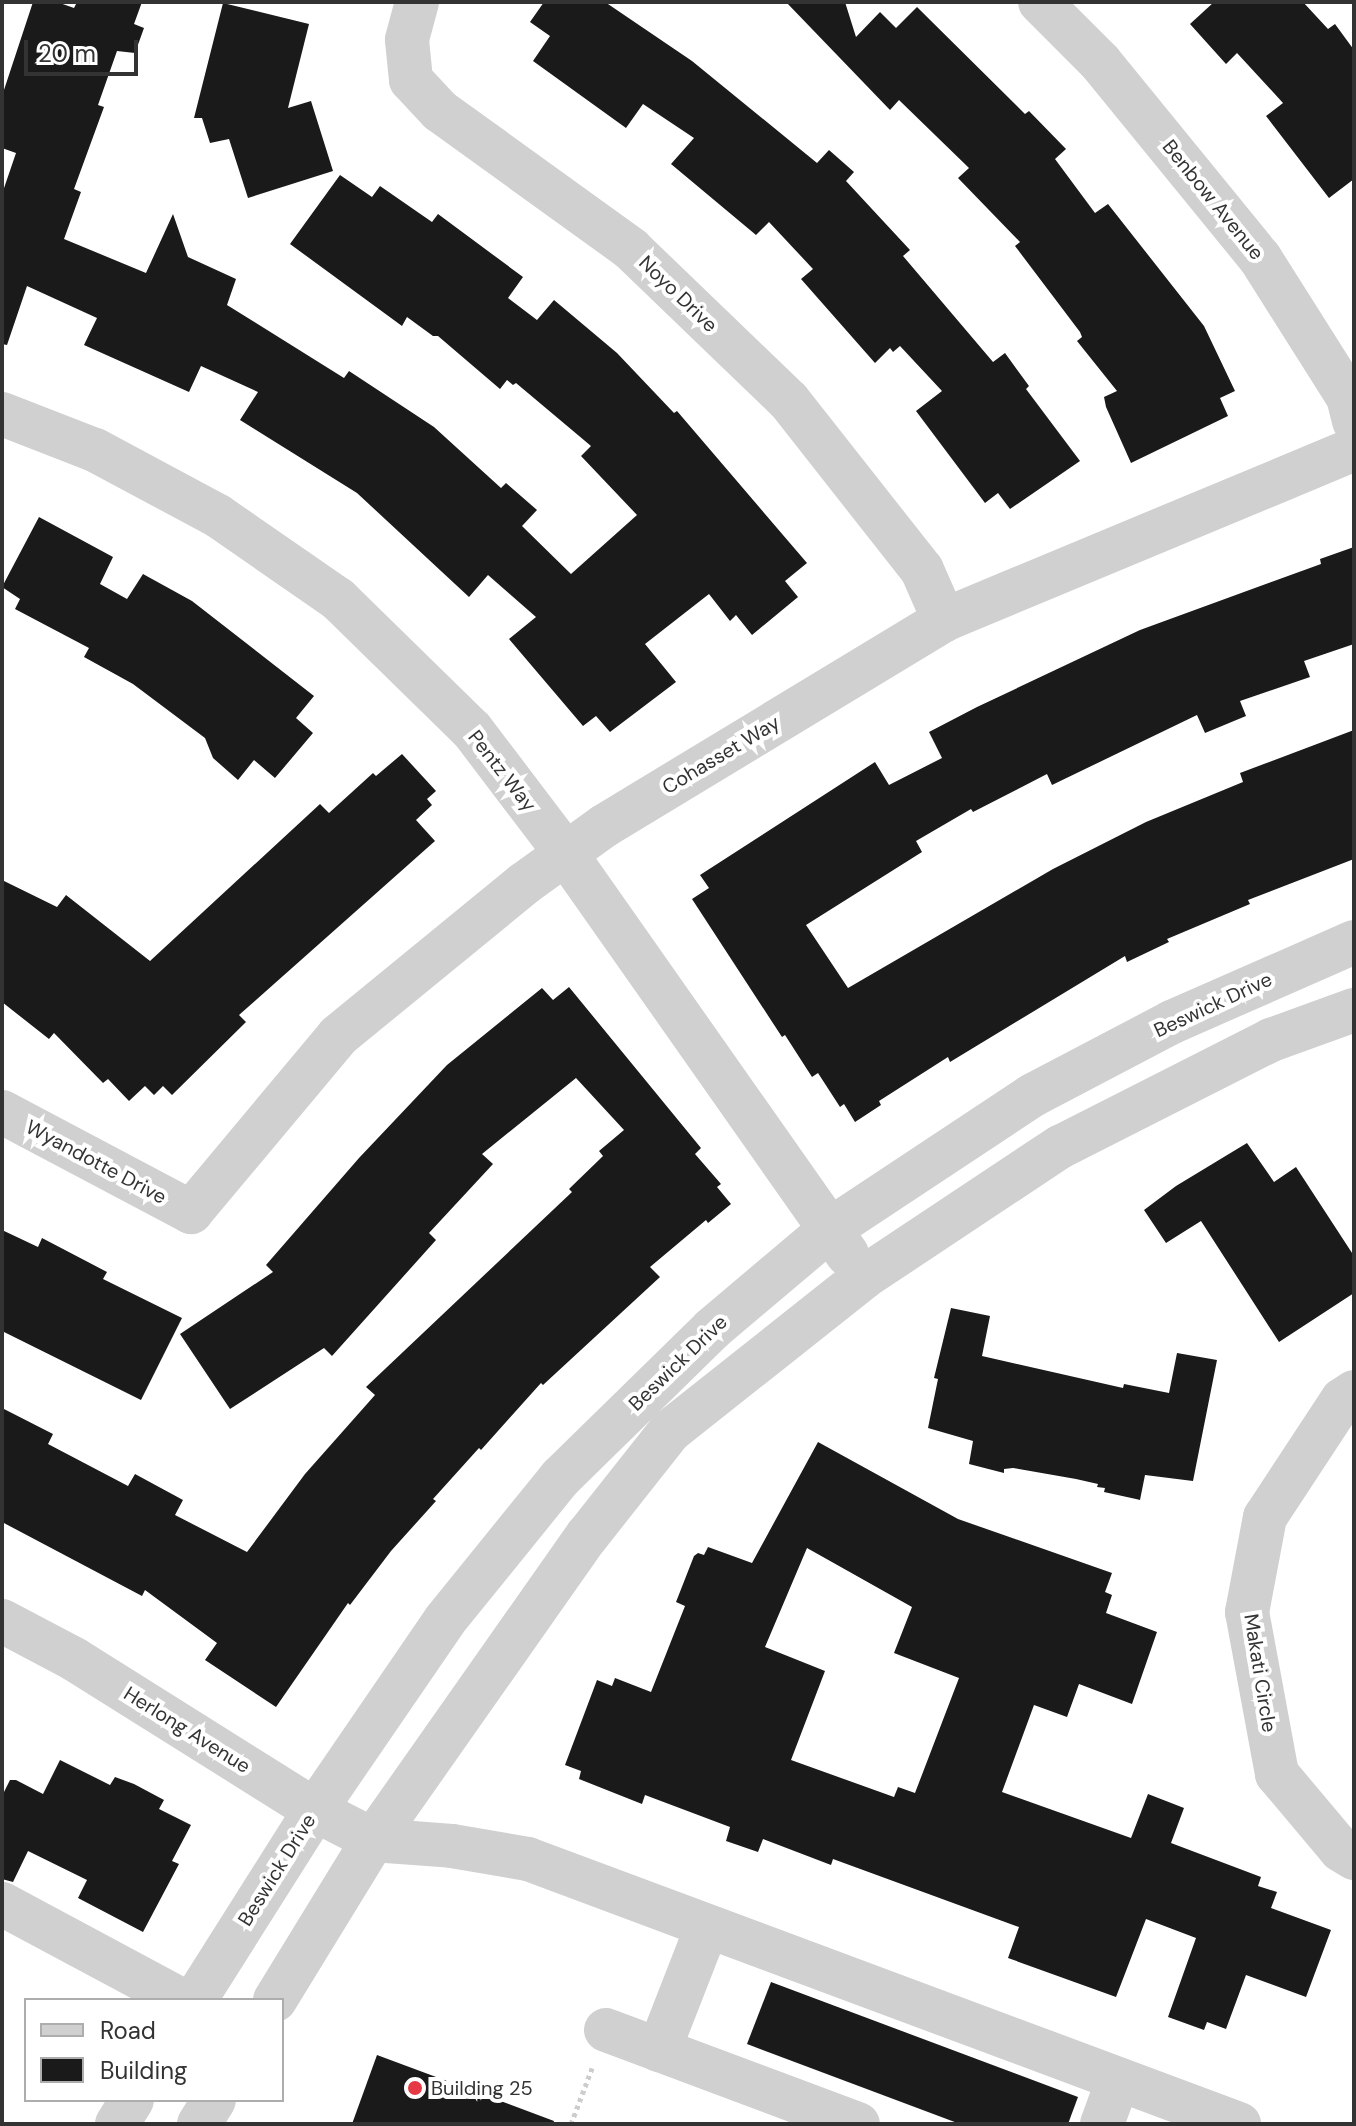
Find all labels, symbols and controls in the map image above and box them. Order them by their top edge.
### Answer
scale bar [28,24,142,74]
text: 20 m [38,38,96,69]
street label: Benbow Avenue [1157,135,1269,265]
street label: Noyo Drive [634,251,722,337]
street label: Cohasset Way [658,710,784,800]
street label: Pentz Way [463,726,541,816]
street label: Beswick Drive [1150,967,1276,1043]
street label: Wyandotte Drive [22,1115,170,1209]
street label: Beswick Drive [624,1310,732,1416]
street label: Makati Circle [1239,1612,1281,1734]
street label: Herlong Avenue [119,1682,255,1778]
street label: Beswick Drive [233,1810,321,1930]
legend [24,1998,284,2102]
text: Road [100,2015,156,2046]
text: Building [100,2055,187,2086]
place label: Building 25 [431,2076,533,2100]
marker: Building 25 [406,2079,424,2097]

